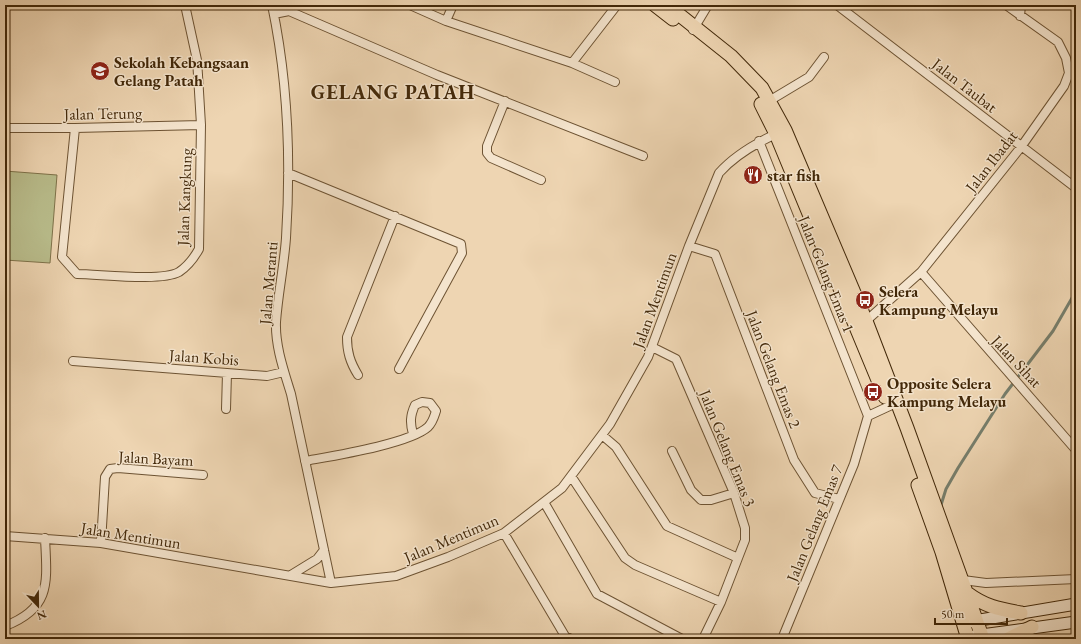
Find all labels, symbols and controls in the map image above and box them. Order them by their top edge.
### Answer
place label: Sekolah Kebangsaan Gelang Patah [114,52,249,91]
street label: Jalan Taubat [926,52,1001,117]
school or university icon: Sekolah Kebangsaan Gelang Patah [89,60,111,82]
district label: GELANG PATAH [311,79,475,105]
street label: Jalan Terung [62,102,143,125]
street label: Jalan Ibadat [959,126,1022,198]
street label: Jalan Kangkung [172,147,197,248]
restaurant icon: star fish [742,164,764,186]
place label: star fish [767,165,820,186]
street label: Jalan Gelang Emas 1 [793,211,860,336]
street label: Jalan Meranti [254,241,283,327]
street label: Jalan Mentimun [627,249,682,353]
place label: Selera Kampung Melayu [879,281,998,320]
bus stop icon: Selera Kampung Melayu [854,289,876,311]
street label: Jalan Gelang Emas 2 [741,306,806,431]
street label: Jalan Sihat [986,329,1046,392]
street label: Jalan Kobis [166,344,240,370]
place label: Opposite Selera Kampung Melayu [887,373,1006,412]
bus stop icon: Opposite Selera Kampung Melayu [862,381,884,403]
street label: Jalan Gelang Emas 3 [694,385,761,510]
street label: Jalan Bayam [116,446,194,471]
street label: Jalan Gelang Emas 7 [781,461,848,587]
street label: Jalan Mentimun [399,509,502,569]
street label: Jalan Mentimun [78,517,183,554]
north arrow [18,586,58,626]
scale bar [935,600,1007,626]
text: 50 m [941,606,965,622]
text: N [35,607,48,623]

